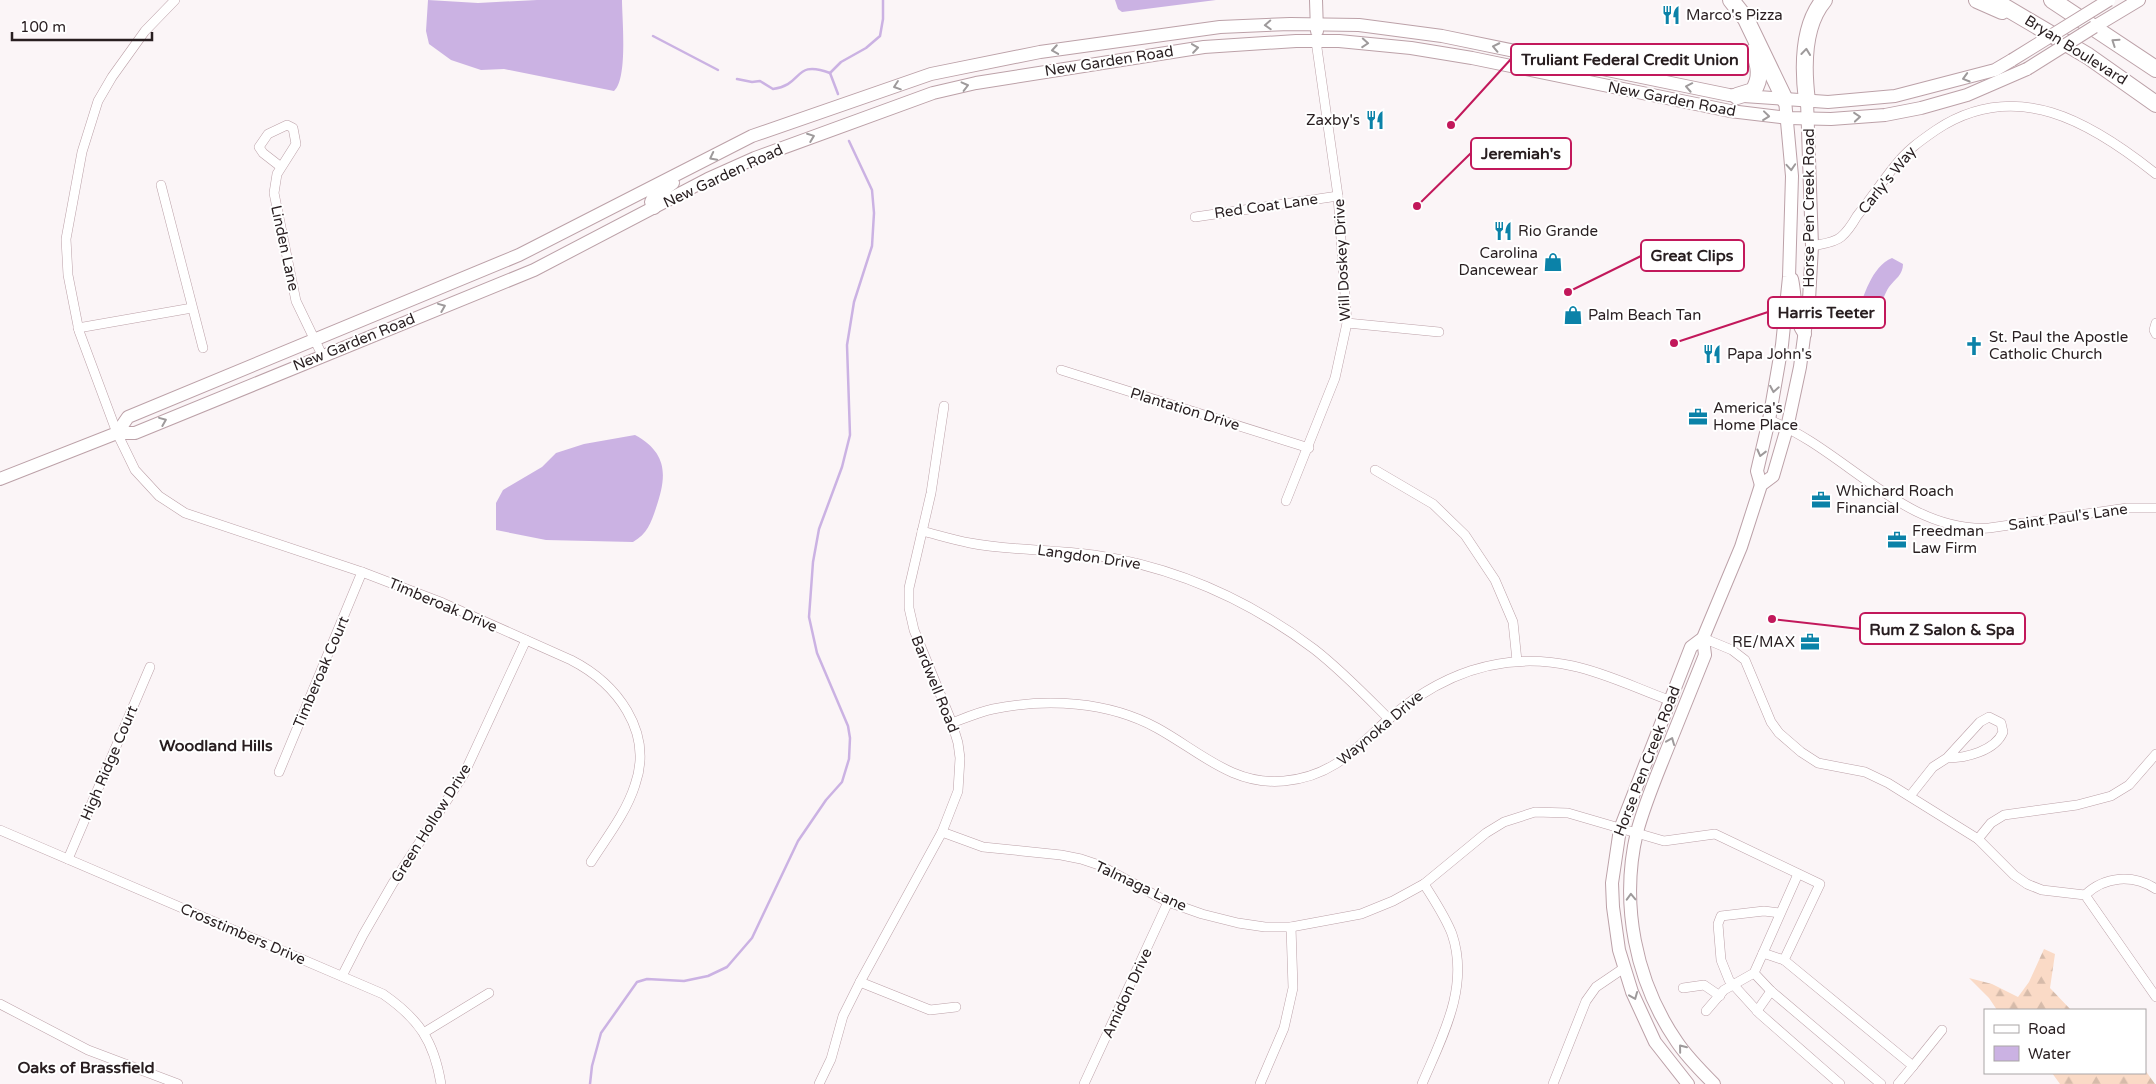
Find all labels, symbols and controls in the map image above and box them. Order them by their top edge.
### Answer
restaurant icon: Marco's Pizza [1660,4,1682,26]
place label: Marco's Pizza [1686,6,1783,24]
scale bar [12,10,152,42]
street label: Bryan Boulevard [2021,11,2131,89]
text: 100 m [20,18,66,36]
one-way arrow [1264,19,1272,30]
one-way arrow [1361,37,1369,48]
one-way arrow [2112,39,2121,48]
street label: New Garden Road [1043,42,1175,80]
one-way arrow [1492,42,1501,53]
one-way arrow [1191,43,1199,54]
one-way arrow [1051,44,1059,55]
callout: Truliant Federal Credit Union [1511,44,1748,75]
one-way arrow [1800,48,1811,56]
text: Truliant Federal Credit Union [1520,50,1739,70]
one-way arrow [1963,72,1971,82]
street label: New Garden Road [1606,78,1738,120]
one-way arrow [893,80,901,90]
one-way arrow [961,81,970,92]
one-way arrow [1685,82,1694,93]
restaurant icon: Zaxby's [1364,109,1386,131]
one-way arrow [1762,110,1770,121]
place label: Zaxby's [1306,111,1360,129]
one-way arrow [1853,112,1861,123]
street label: Horse Pen Creek Road [1800,128,1818,288]
one-way arrow [806,132,815,143]
callout: Jeremiah's [1471,138,1571,169]
street label: New Garden Road [660,140,786,212]
street label: Carly's Way [1854,143,1920,217]
text: Jeremiah's [1480,144,1561,164]
one-way arrow [709,151,718,161]
one-way arrow [1785,163,1796,171]
street label: Red Coat Lane [1213,190,1319,222]
street label: Will Doskey Drive [1330,198,1354,322]
street label: Linden Lane [267,203,303,293]
restaurant icon: Rio Grande [1492,220,1514,242]
place label: Rio Grande [1518,222,1598,240]
callout: Great Clips [1641,240,1744,271]
place label: Carolina Dancewear [1459,244,1538,279]
text: Great Clips [1651,246,1734,266]
shop icon: Carolina Dancewear [1542,251,1564,273]
callout: Harris Teeter [1768,297,1885,328]
one-way arrow [437,303,445,313]
text: Harris Teeter [1777,303,1875,323]
shop icon: Palm Beach Tan [1562,304,1584,326]
place label: Palm Beach Tan [1588,306,1701,324]
street label: New Garden Road [290,309,418,375]
place label: St. Paul the Apostle Catholic Church [1989,328,2128,363]
church icon: St. Paul the Apostle Catholic Church [1963,335,1985,357]
restaurant icon: Papa John's [1701,343,1723,365]
place label: Papa John's [1727,345,1812,363]
street label: Plantation Drive [1128,384,1242,434]
one-way arrow [1770,385,1780,393]
place label: America's Home Place [1713,399,1798,434]
office icon: America's Home Place [1687,406,1709,428]
one-way arrow [158,417,167,427]
one-way arrow [1756,448,1767,457]
place label: Whichard Roach Financial [1836,482,1954,517]
office icon: Whichard Roach Financial [1810,489,1832,511]
street label: Saint Paul's Lane [2007,500,2129,534]
place label: Freedman Law Firm [1912,522,1984,557]
office icon: Freedman Law Firm [1886,529,1908,551]
street label: Langdon Drive [1036,541,1142,573]
street label: Timberoak Drive [386,574,500,636]
street label: Timberoak Court [289,613,353,731]
callout: Rum Z Salon & Spa [1860,613,2025,644]
text: Rum Z Salon & Spa [1869,620,2015,640]
office icon: RE/MAX [1799,631,1821,653]
street label: Bardwell Road [907,633,963,735]
place label: RE/MAX [1732,633,1795,651]
street label: Horse Pen Creek Road [1610,683,1684,839]
street label: Waynoka Drive [1333,687,1427,769]
street label: High Ridge Court [77,703,141,823]
district label: Woodland Hills [159,736,273,756]
one-way arrow [1665,737,1675,746]
street label: Green Hollow Drive [387,760,475,886]
street label: Talmaga Lane [1092,857,1190,915]
one-way arrow [1626,892,1636,900]
street label: Crosstimbers Drive [178,899,308,969]
street label: Amidon Drive [1098,945,1156,1041]
one-way arrow [1628,991,1638,1000]
legend [1984,1009,2146,1074]
text: Road [2028,1020,2066,1038]
one-way arrow [1679,1045,1687,1054]
text: Water [2028,1045,2071,1063]
district label: Oaks of Brassfield [17,1058,155,1078]

